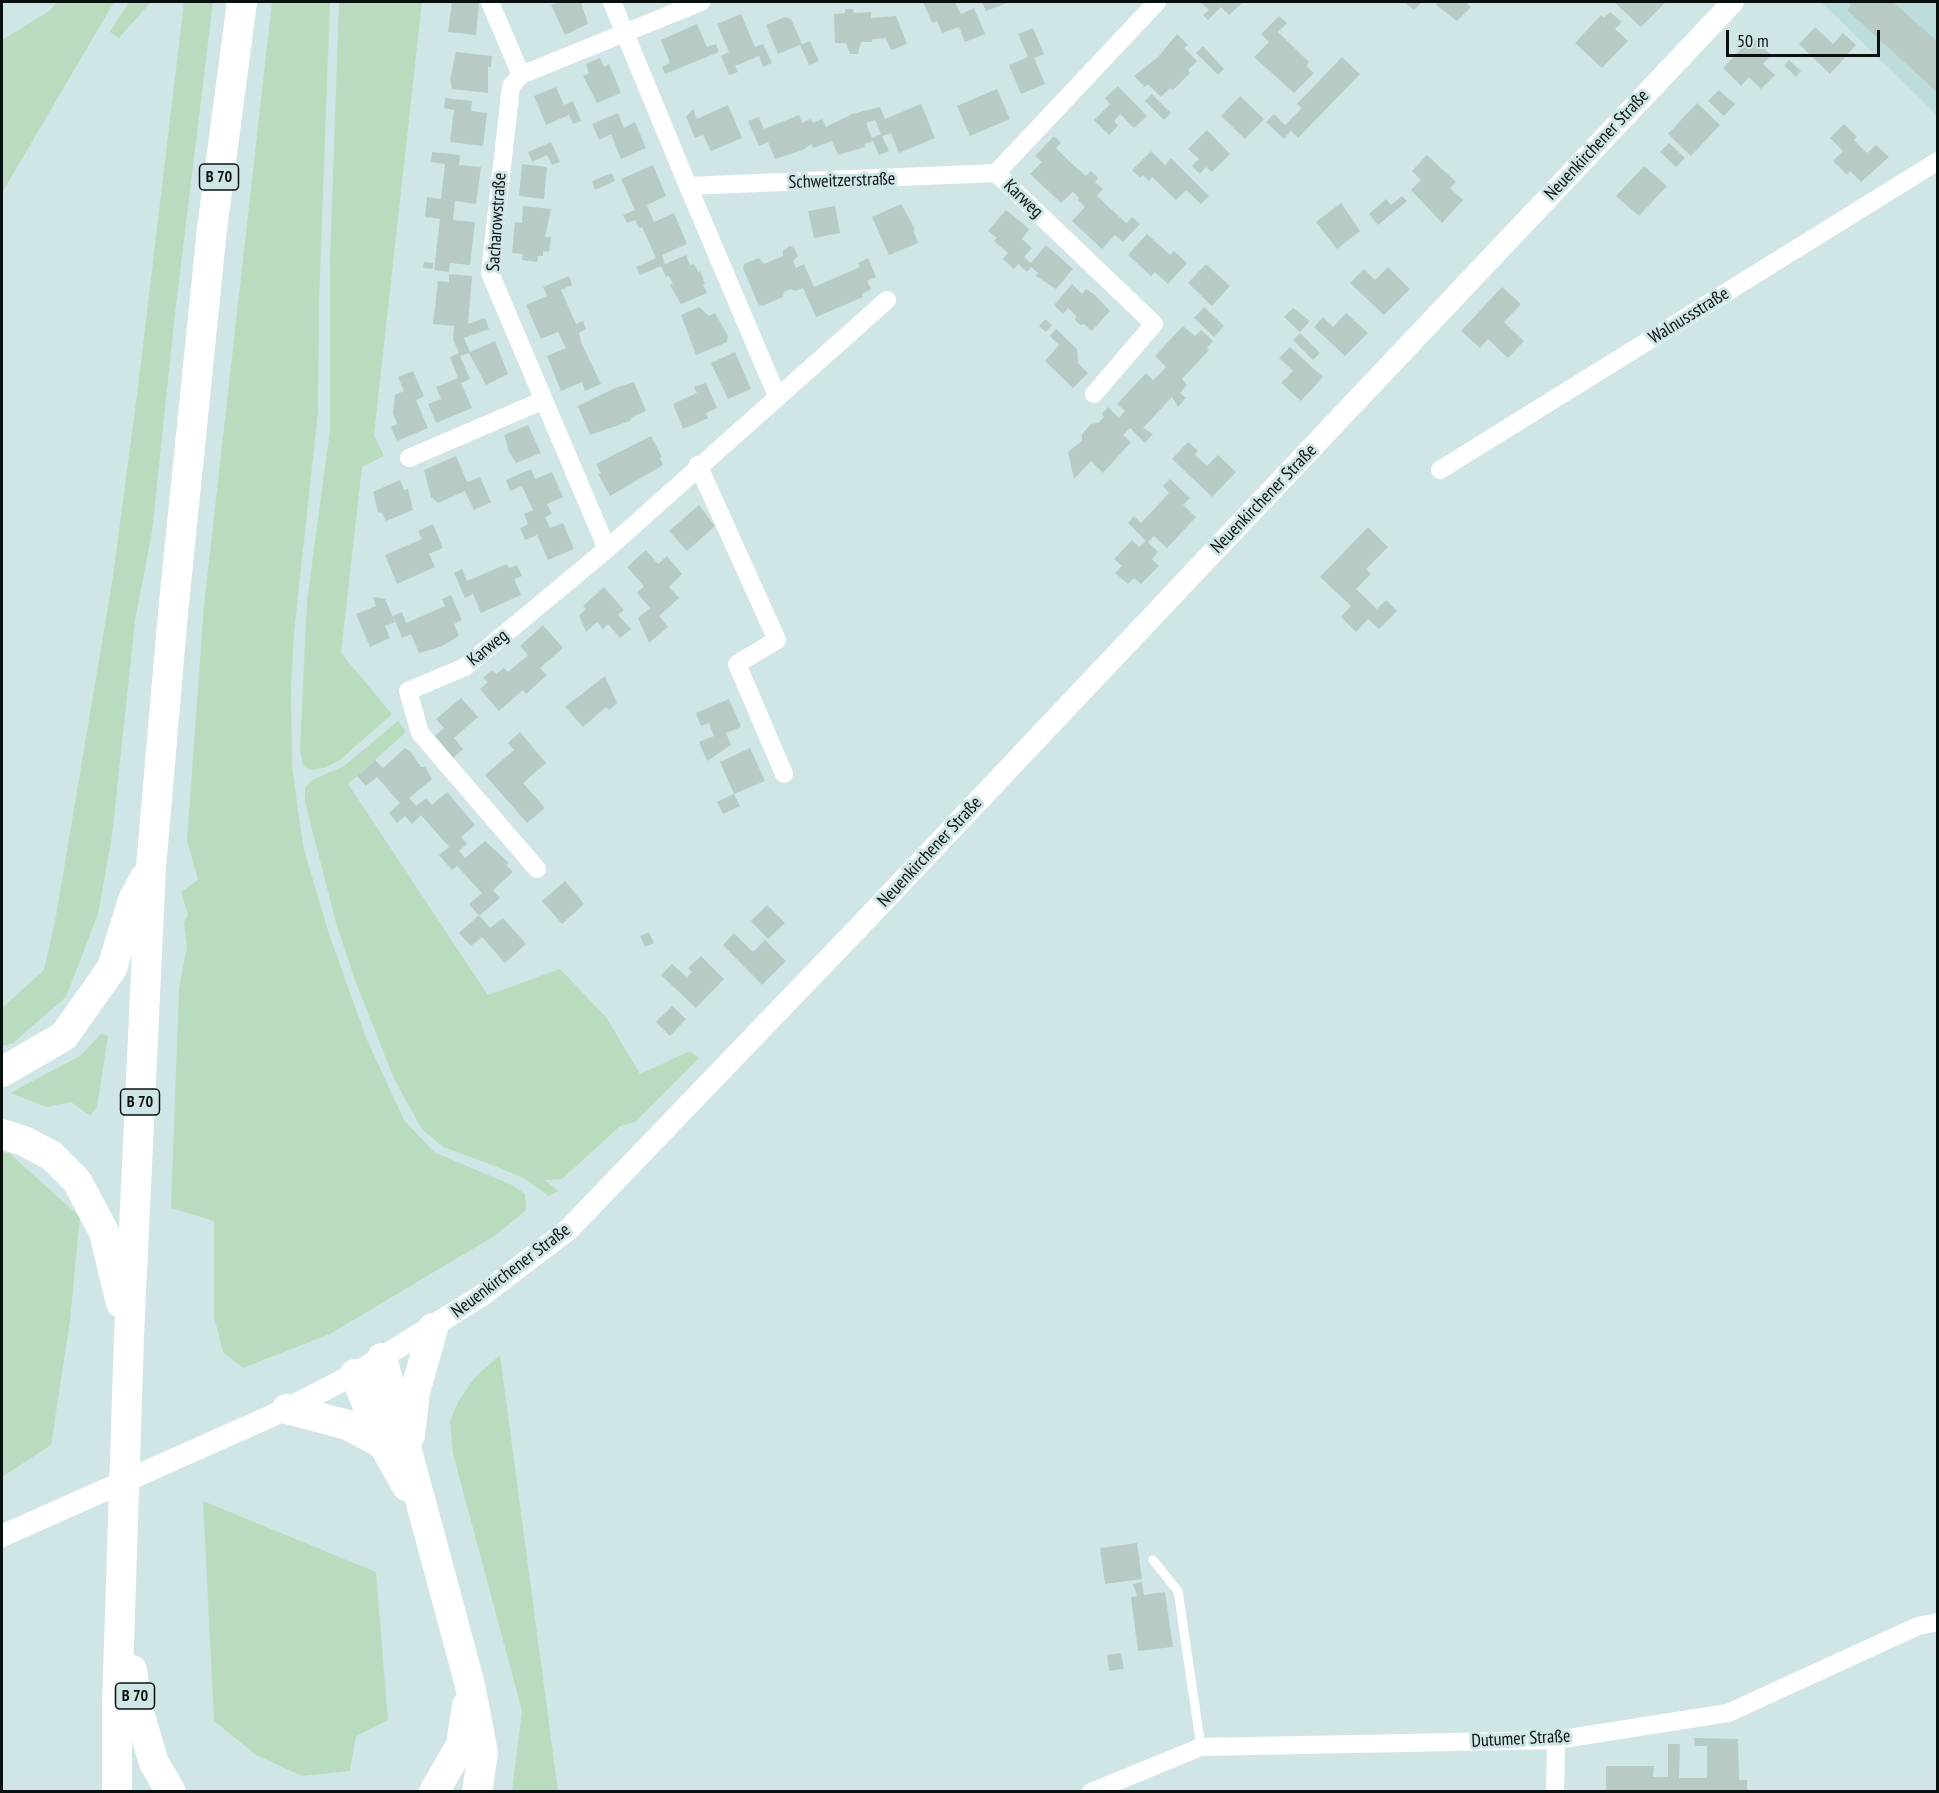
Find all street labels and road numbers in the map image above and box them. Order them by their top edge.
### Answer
street label: Neuenkirchener Straße [1540,85,1654,205]
road number: B 70 [200,164,238,190]
street label: Schweitzerstraße [788,168,896,194]
street label: Sacharowstraße [483,172,511,272]
street label: Karweg [999,175,1047,223]
street label: Walnussstraße [1645,283,1733,349]
street label: Neuenkirchener Straße [1207,440,1321,558]
street label: Karweg [463,625,513,671]
street label: Neuenkirchener Straße [873,792,987,912]
road number: B 70 [120,1089,160,1115]
street label: Neuenkirchener Straße [447,1219,575,1323]
road number: B 70 [116,1683,154,1709]
street label: Dutumer Straße [1471,1726,1571,1752]

